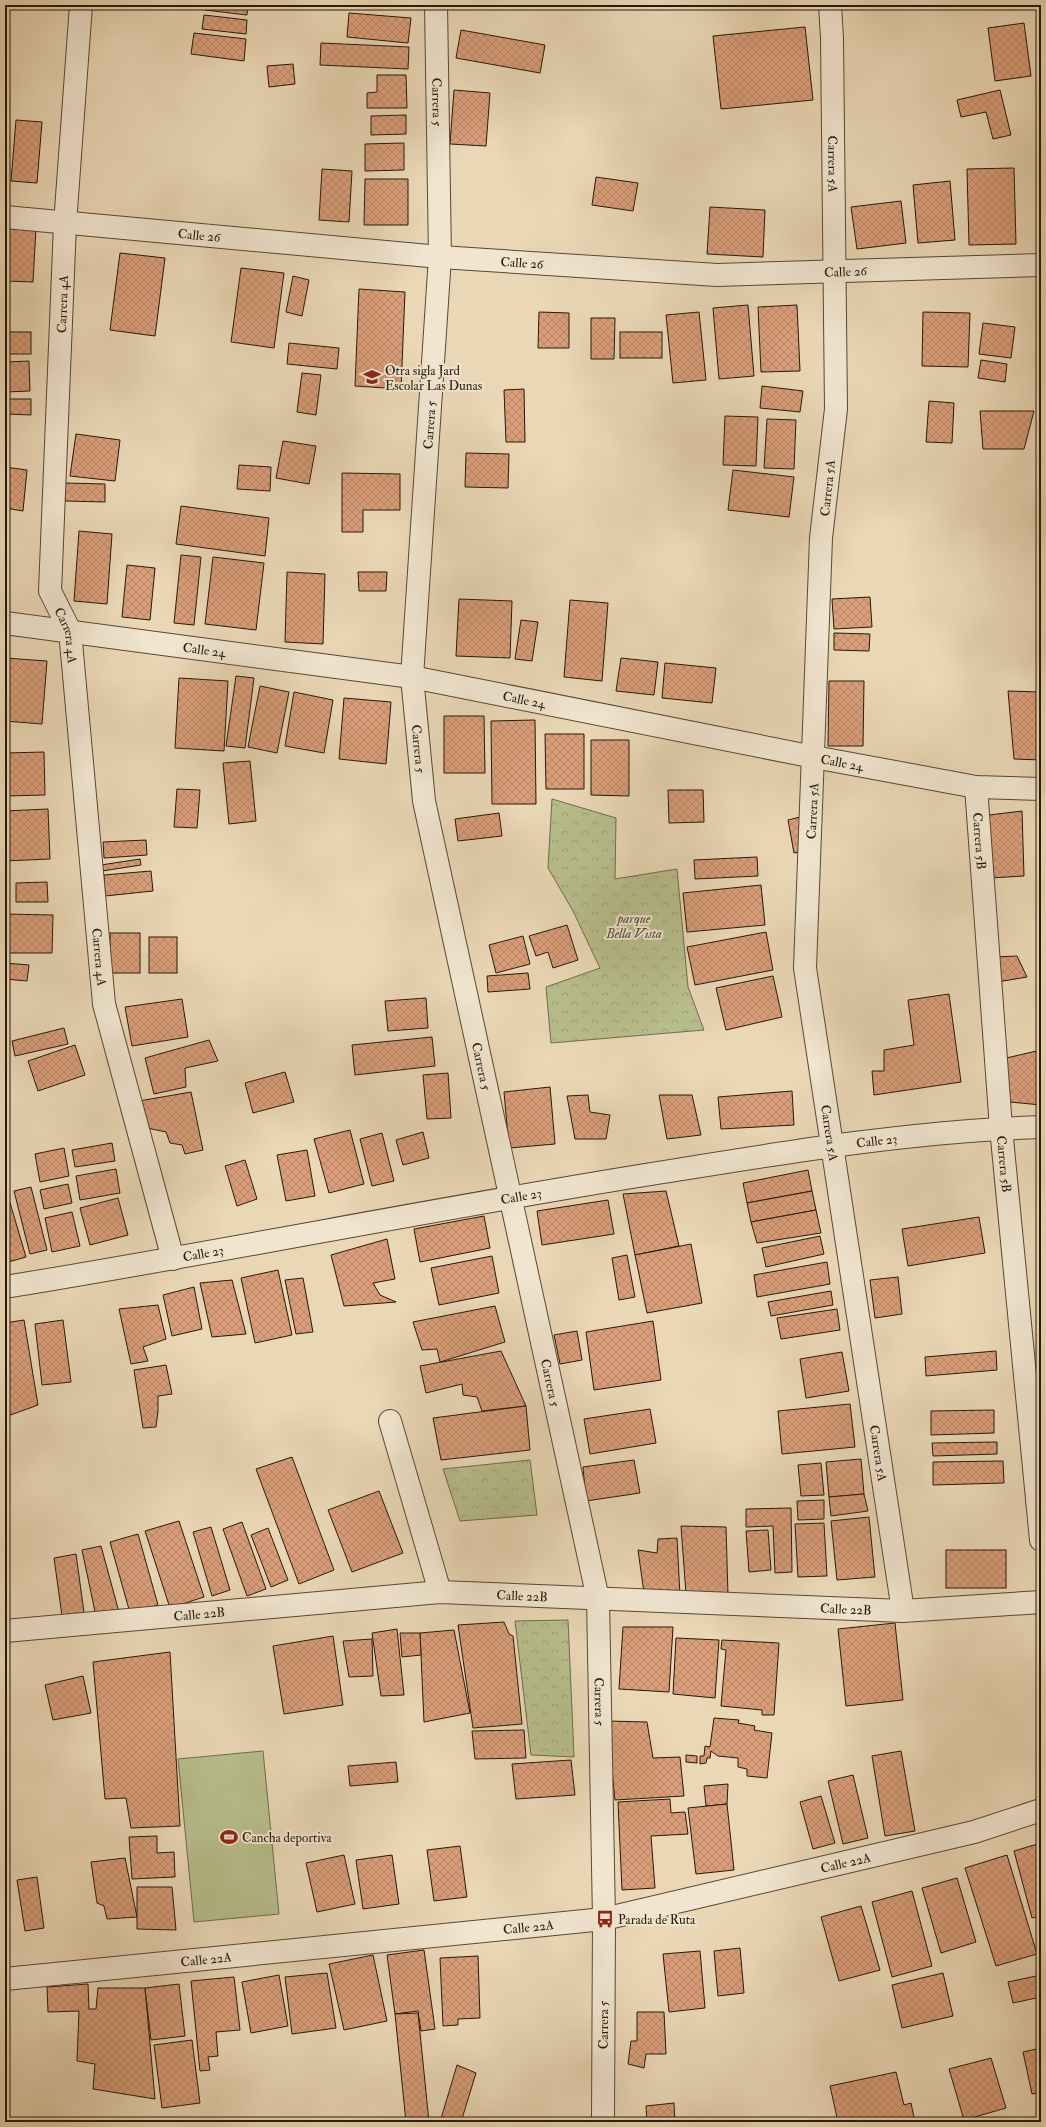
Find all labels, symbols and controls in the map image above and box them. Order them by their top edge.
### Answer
street label: Carrera 5 [428,78,445,127]
street label: Carrera 5A [824,135,841,193]
street label: Calle 26 [177,226,223,246]
street label: Calle 26 [500,254,545,273]
street label: Calle 26 [824,263,869,281]
street label: Carrera 4A [54,274,72,333]
place label: Otra sigla Jard Escolar Las Dunas [385,363,483,394]
school or university icon: Otra sigla Jard Escolar Las Dunas [362,367,382,387]
street label: Carrera 5 [420,400,440,450]
street label: Carrera 5A [817,458,839,517]
street label: Carrera 4A [50,605,80,665]
street label: Calle 24 [182,640,228,661]
street label: Calle 24 [501,688,548,713]
street label: Carrera 5 [408,724,428,774]
street label: Calle 24 [819,751,866,775]
street label: Carrera 5A [804,782,823,840]
street label: Carrera 5B [969,812,989,870]
park label: parque Bella Vista [605,911,662,942]
street label: Carrera 4A [88,927,109,988]
street label: Carrera 5 [468,1041,494,1092]
street label: Carrera 5A [817,1104,841,1163]
street label: Calle 23 [855,1131,898,1152]
street label: Carrera 5B [993,1135,1014,1193]
street label: Calle 23 [499,1185,543,1208]
street label: Calle 23 [182,1242,225,1265]
street label: Carrera 5 [537,1358,563,1409]
street label: Carrera 5A [866,1424,890,1483]
street label: Calle 22B [496,1587,548,1605]
street label: Calle 22B [820,1601,872,1619]
street label: Calle 22B [173,1604,226,1625]
street label: Carrera 5 [590,1677,607,1726]
sports icon: Cancha deportiva [219,1827,239,1847]
place label: Cancha deportiva [242,1830,332,1847]
street label: Calle 22A [819,1849,873,1877]
bus stop icon: Parada de Ruta [595,1909,615,1929]
place label: Parada de Ruta [618,1912,696,1928]
street label: Calle 22A [502,1917,555,1938]
street label: Calle 22A [180,1949,233,1970]
street label: Carrera 5 [596,2000,612,2049]

